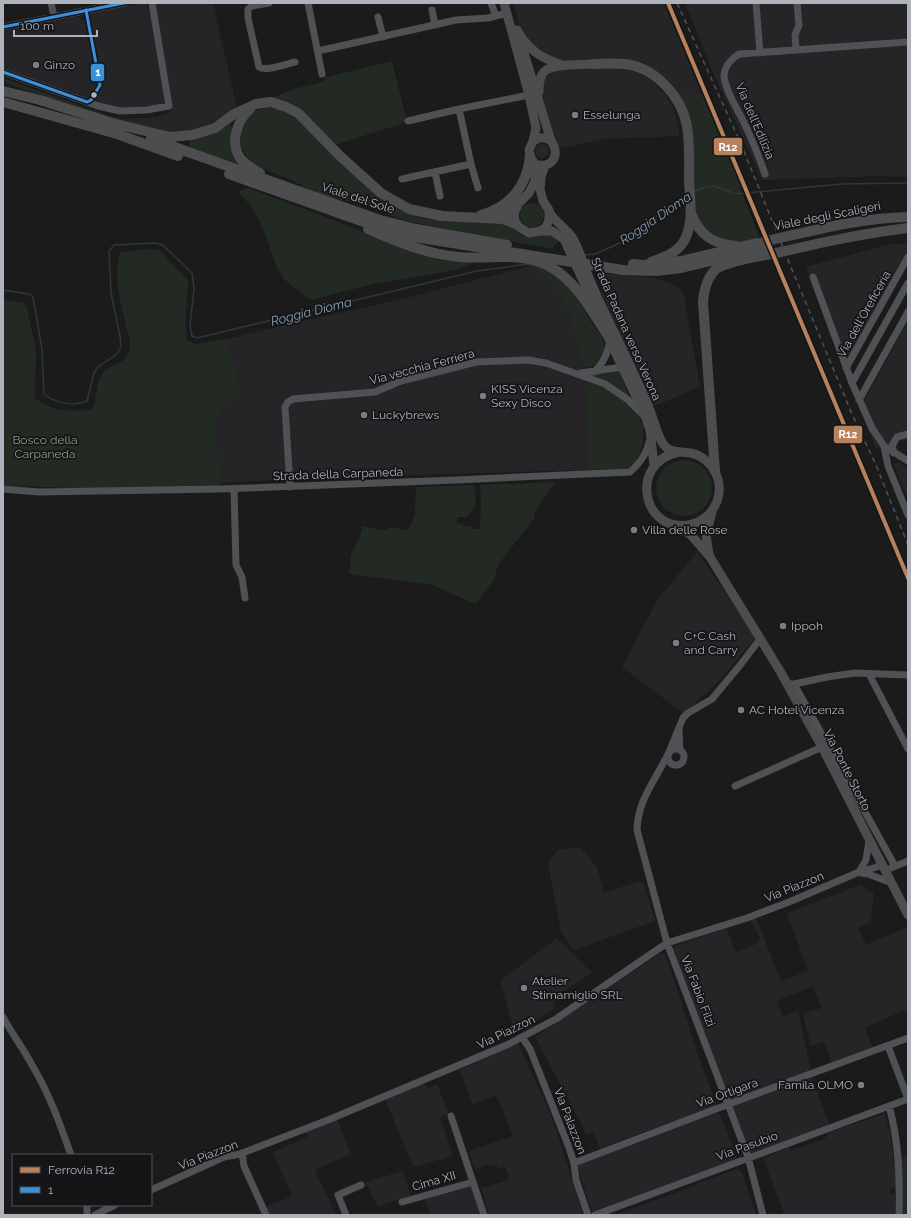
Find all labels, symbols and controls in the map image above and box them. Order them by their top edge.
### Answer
scale bar [14,12,97,38]
text: 100 m [20,19,54,33]
place label: Ginzo [44,58,75,72]
marker: Ginzo [31,60,41,70]
line badge: 1 [90,63,105,82]
text: 1 [95,66,101,79]
street label: Via dell'Edilizia [733,81,777,161]
unlabelled marker [89,90,99,100]
place label: Esselunga [583,108,640,122]
marker: Esselunga [570,110,580,120]
line badge: R12 [713,137,743,156]
text: R12 [719,141,737,154]
street label: Viale del Sole [320,180,396,216]
water label: Roggia Dioma [617,189,694,248]
street label: Viale degli Scaligeri [772,199,882,233]
street label: Strada Padana verso Verona [588,255,664,403]
street label: Via dell'Oreficeria [834,268,894,360]
water label: Roggia Dioma [269,294,353,329]
street label: Via vecchia Ferriera [368,346,476,388]
place label: KISS Vicenza Sexy Disco [491,382,563,410]
marker: KISS Vicenza Sexy Disco [478,391,488,401]
place label: Luckybrews [372,408,439,422]
marker: Luckybrews [359,410,369,420]
line badge: R12 [833,425,863,444]
text: R12 [839,428,857,441]
park label: Bosco della Carpaneda [12,433,78,461]
street label: Strada della Carpaneda [272,465,404,483]
place label: Villa delle Rose [642,523,728,537]
marker: Villa delle Rose [629,525,639,535]
place label: Ippoh [791,619,823,633]
marker: Ippoh [778,621,788,631]
place label: C+C Cash and Carry [684,629,738,657]
marker: C+C Cash and Carry [671,638,681,648]
place label: AC Hotel Vicenza [749,703,844,717]
marker: AC Hotel Vicenza [736,705,746,715]
street label: Via Ponte Storto [820,727,874,813]
street label: Via Piazzon [762,869,826,905]
street label: Via Fabio Filzi [678,954,718,1028]
place label: Atelier Stimamiglio SRL [532,974,623,1002]
marker: Atelier Stimamiglio SRL [519,983,529,993]
street label: Via Piazzon [475,1012,537,1052]
street label: Via Ortigara [694,1075,760,1111]
place label: Famila OLMO [778,1078,853,1092]
marker: Famila OLMO [856,1080,866,1090]
street label: Via Palazzon [551,1086,589,1156]
street label: Via Pasubio [714,1128,780,1164]
street label: Via Piazzon [176,1137,240,1173]
legend [12,1154,152,1206]
text: Ferrovia R12 [48,1163,115,1177]
street label: Cima XII [410,1168,458,1194]
text: 1 [48,1183,53,1197]

